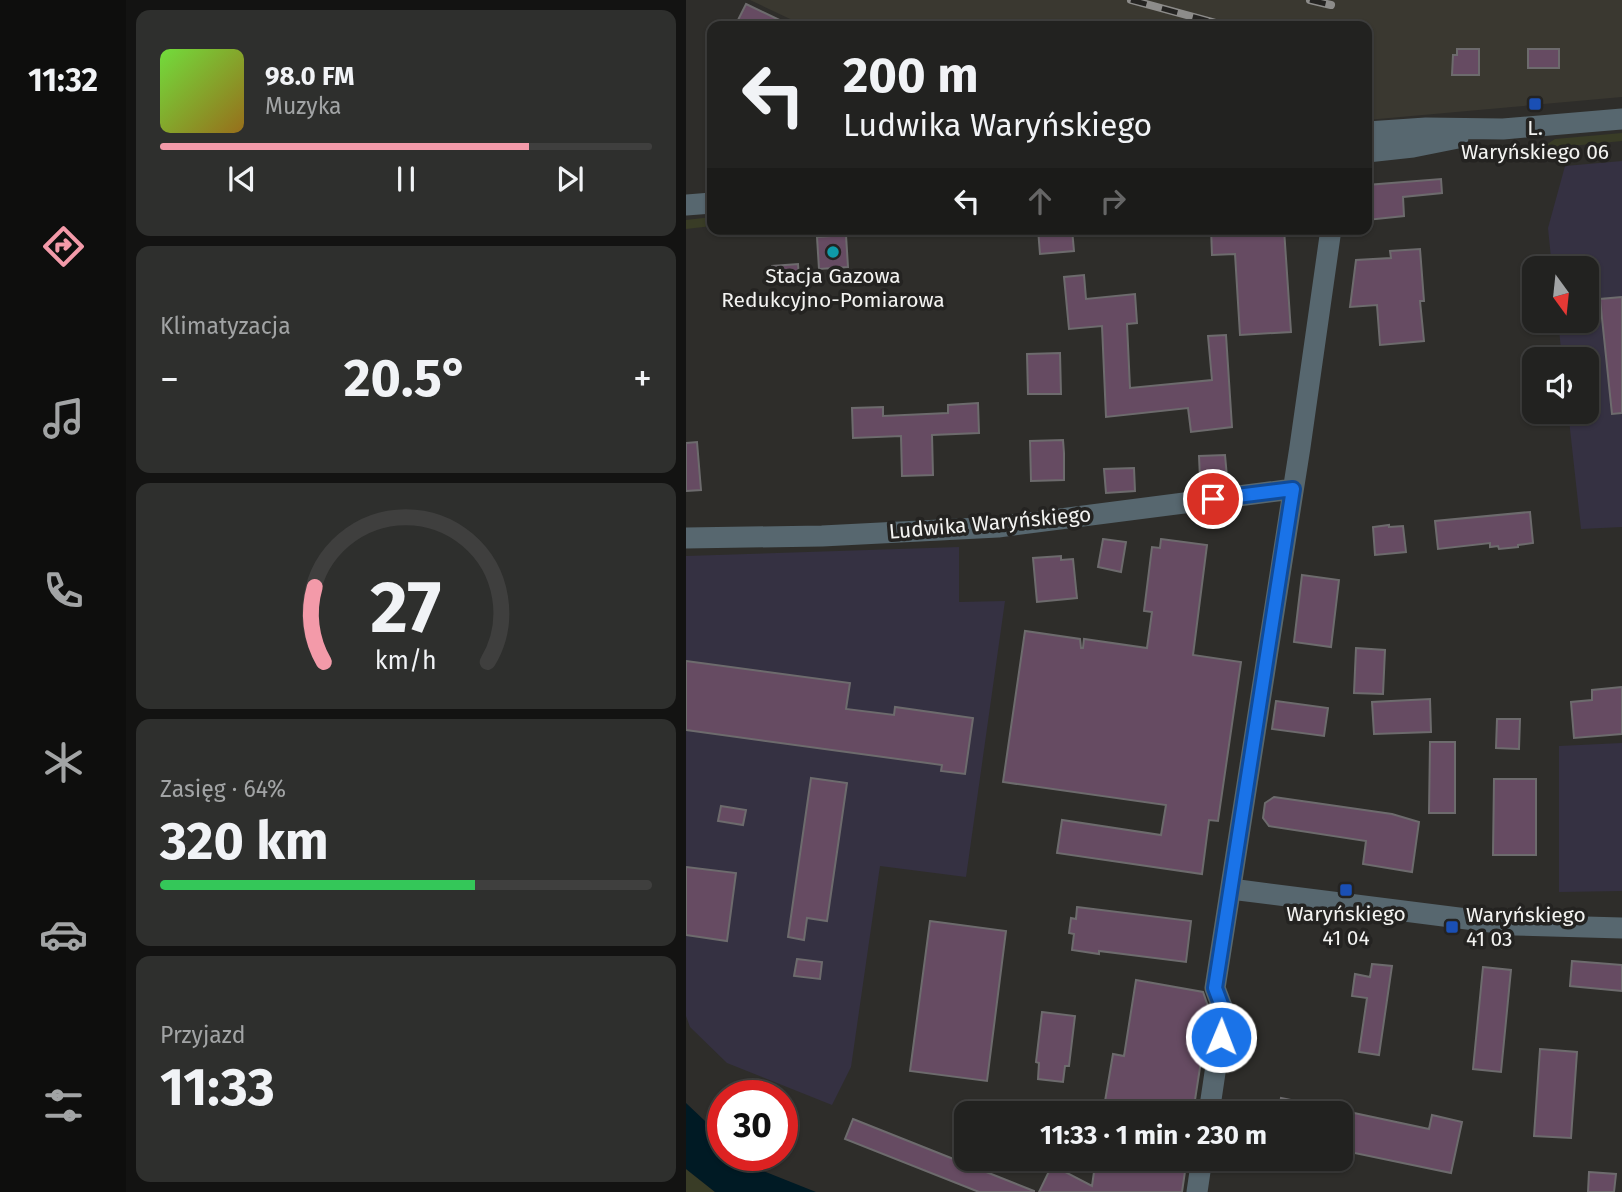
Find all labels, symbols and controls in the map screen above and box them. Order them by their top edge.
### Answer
text: 200 m [843,46,979,105]
icon: left [728,49,819,140]
text: 11:32 [28,61,98,99]
text: 98.0 FM [265,61,354,92]
text: Muzyka [265,92,342,120]
marker: L. Waryńskiego 06 [1527,96,1543,112]
text: Ludwika Waryńskiego [843,106,1152,144]
place label: L. Waryńskiego 06 [1461,115,1609,165]
icon: previous [223,160,261,198]
icon: pause [387,160,425,198]
icon: next [551,160,589,198]
icon: left [948,182,986,220]
icon: ahead [1021,182,1059,220]
icon: right [1094,182,1132,220]
icon: directions [39,222,88,271]
marker: Stacja Gazowa Redukcyjno-Pomiarowa [825,244,841,260]
north arrow [1522,256,1600,332]
map controls [1522,256,1599,424]
place label: Stacja Gazowa Redukcyjno-Pomiarowa [721,263,945,313]
text: Klimatyzacja [160,312,291,340]
text: 20.5° [344,347,468,410]
button: sound [1522,347,1599,424]
text: − [160,356,179,402]
text: + [633,356,652,402]
icon: music [39,394,88,443]
pin [1183,469,1243,529]
icon: arrive [1194,480,1232,518]
street label: Ludwika Waryńskiego [888,501,1092,545]
text: 27 [371,564,441,651]
icon: phone [39,566,88,615]
text: km/h [375,646,437,676]
icon: climate [39,738,88,787]
text: Zasięg · 64% [160,775,286,803]
text: 320 km [160,810,329,873]
marker: Waryńskiego 41 04 [1338,882,1354,898]
place label: Waryńskiego 41 04 [1286,901,1406,951]
place label: Waryńskiego 41 03 [1466,902,1586,952]
icon: car [39,910,88,959]
marker: Waryńskiego 41 03 [1444,919,1460,935]
position arrow [1184,1000,1258,1074]
text: Przyjazd [160,1021,246,1049]
text: 11:33 [160,1056,275,1119]
speed limit sign: 30 [707,1080,798,1171]
icon: filters [39,1081,88,1130]
text: 11:33 · 1 min · 230 m [1040,1120,1267,1151]

